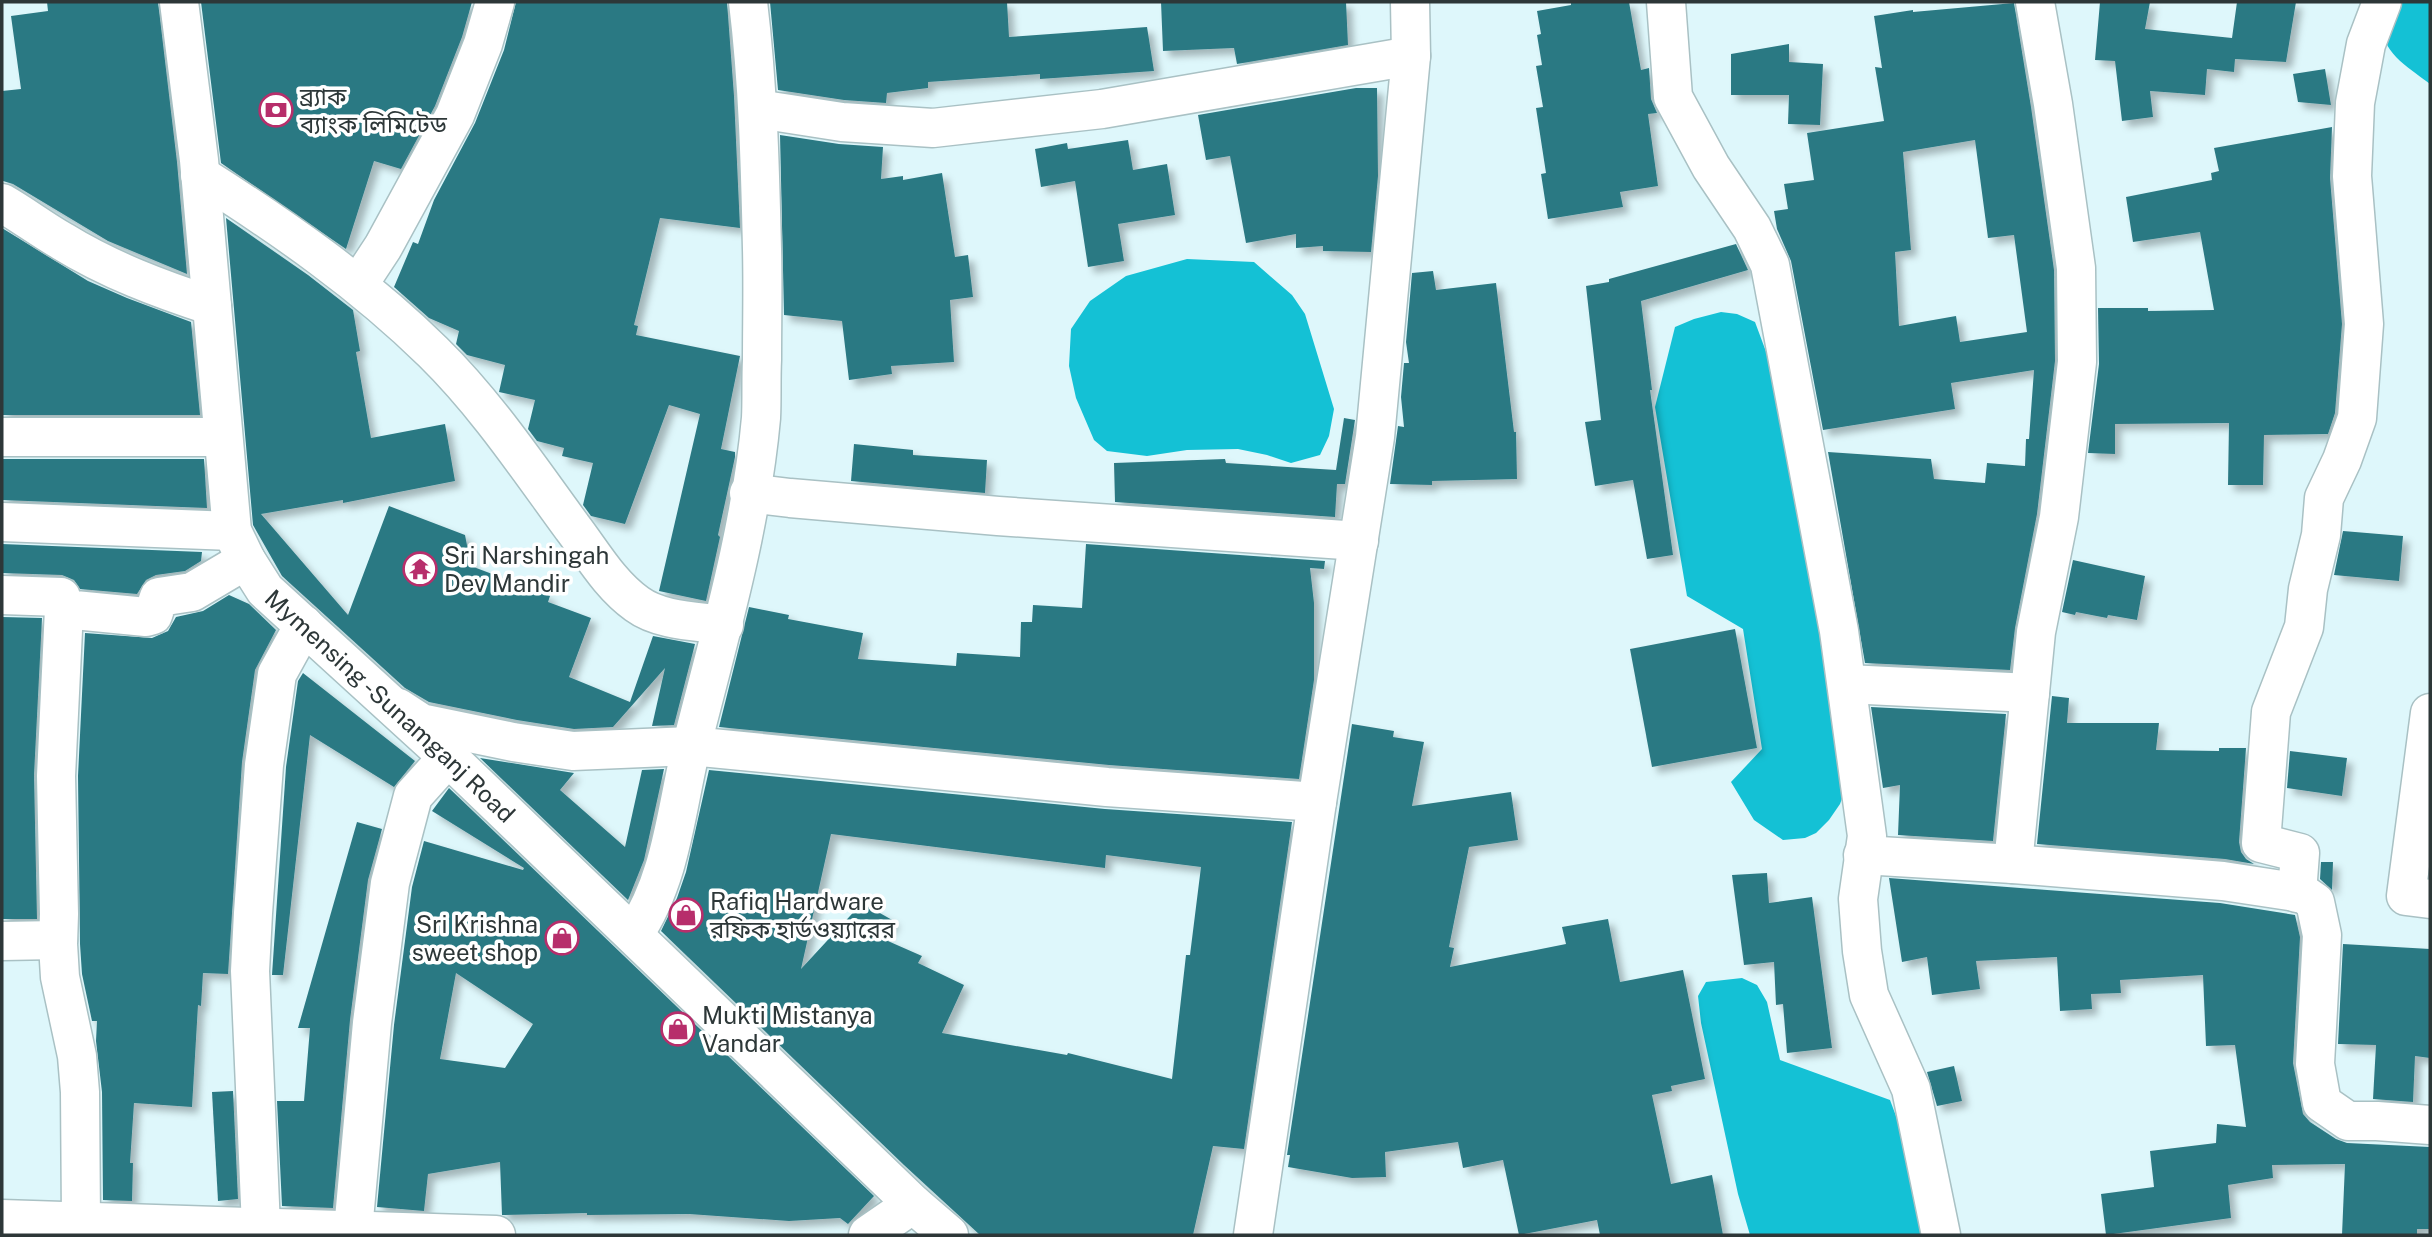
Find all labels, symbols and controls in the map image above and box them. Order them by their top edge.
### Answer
place label: ব্র্যাক ব্যাংক লিমিটেড [299,82,448,138]
bank icon: ব্র্যাক ব্যাংক লিমিটেড [257,91,295,129]
place label: Sri Narshingah Dev Mandir [444,541,609,597]
temple icon: Sri Narshingah Dev Mandir [401,550,439,588]
street label: Mymensing -Sunamganj Road [260,583,521,828]
place label: Rafiq Hardware রফিক হার্ডওয়্যারের [709,887,896,943]
shop icon: Rafiq Hardware রফিক হার্ডওয়্যারের [667,896,705,934]
place label: Sri Krishna sweet shop [412,910,538,966]
shop icon: Sri Krishna sweet shop [543,919,581,957]
place label: Mukti Mistanya Vandar [702,1001,872,1057]
shop icon: Mukti Mistanya Vandar [659,1010,697,1048]

